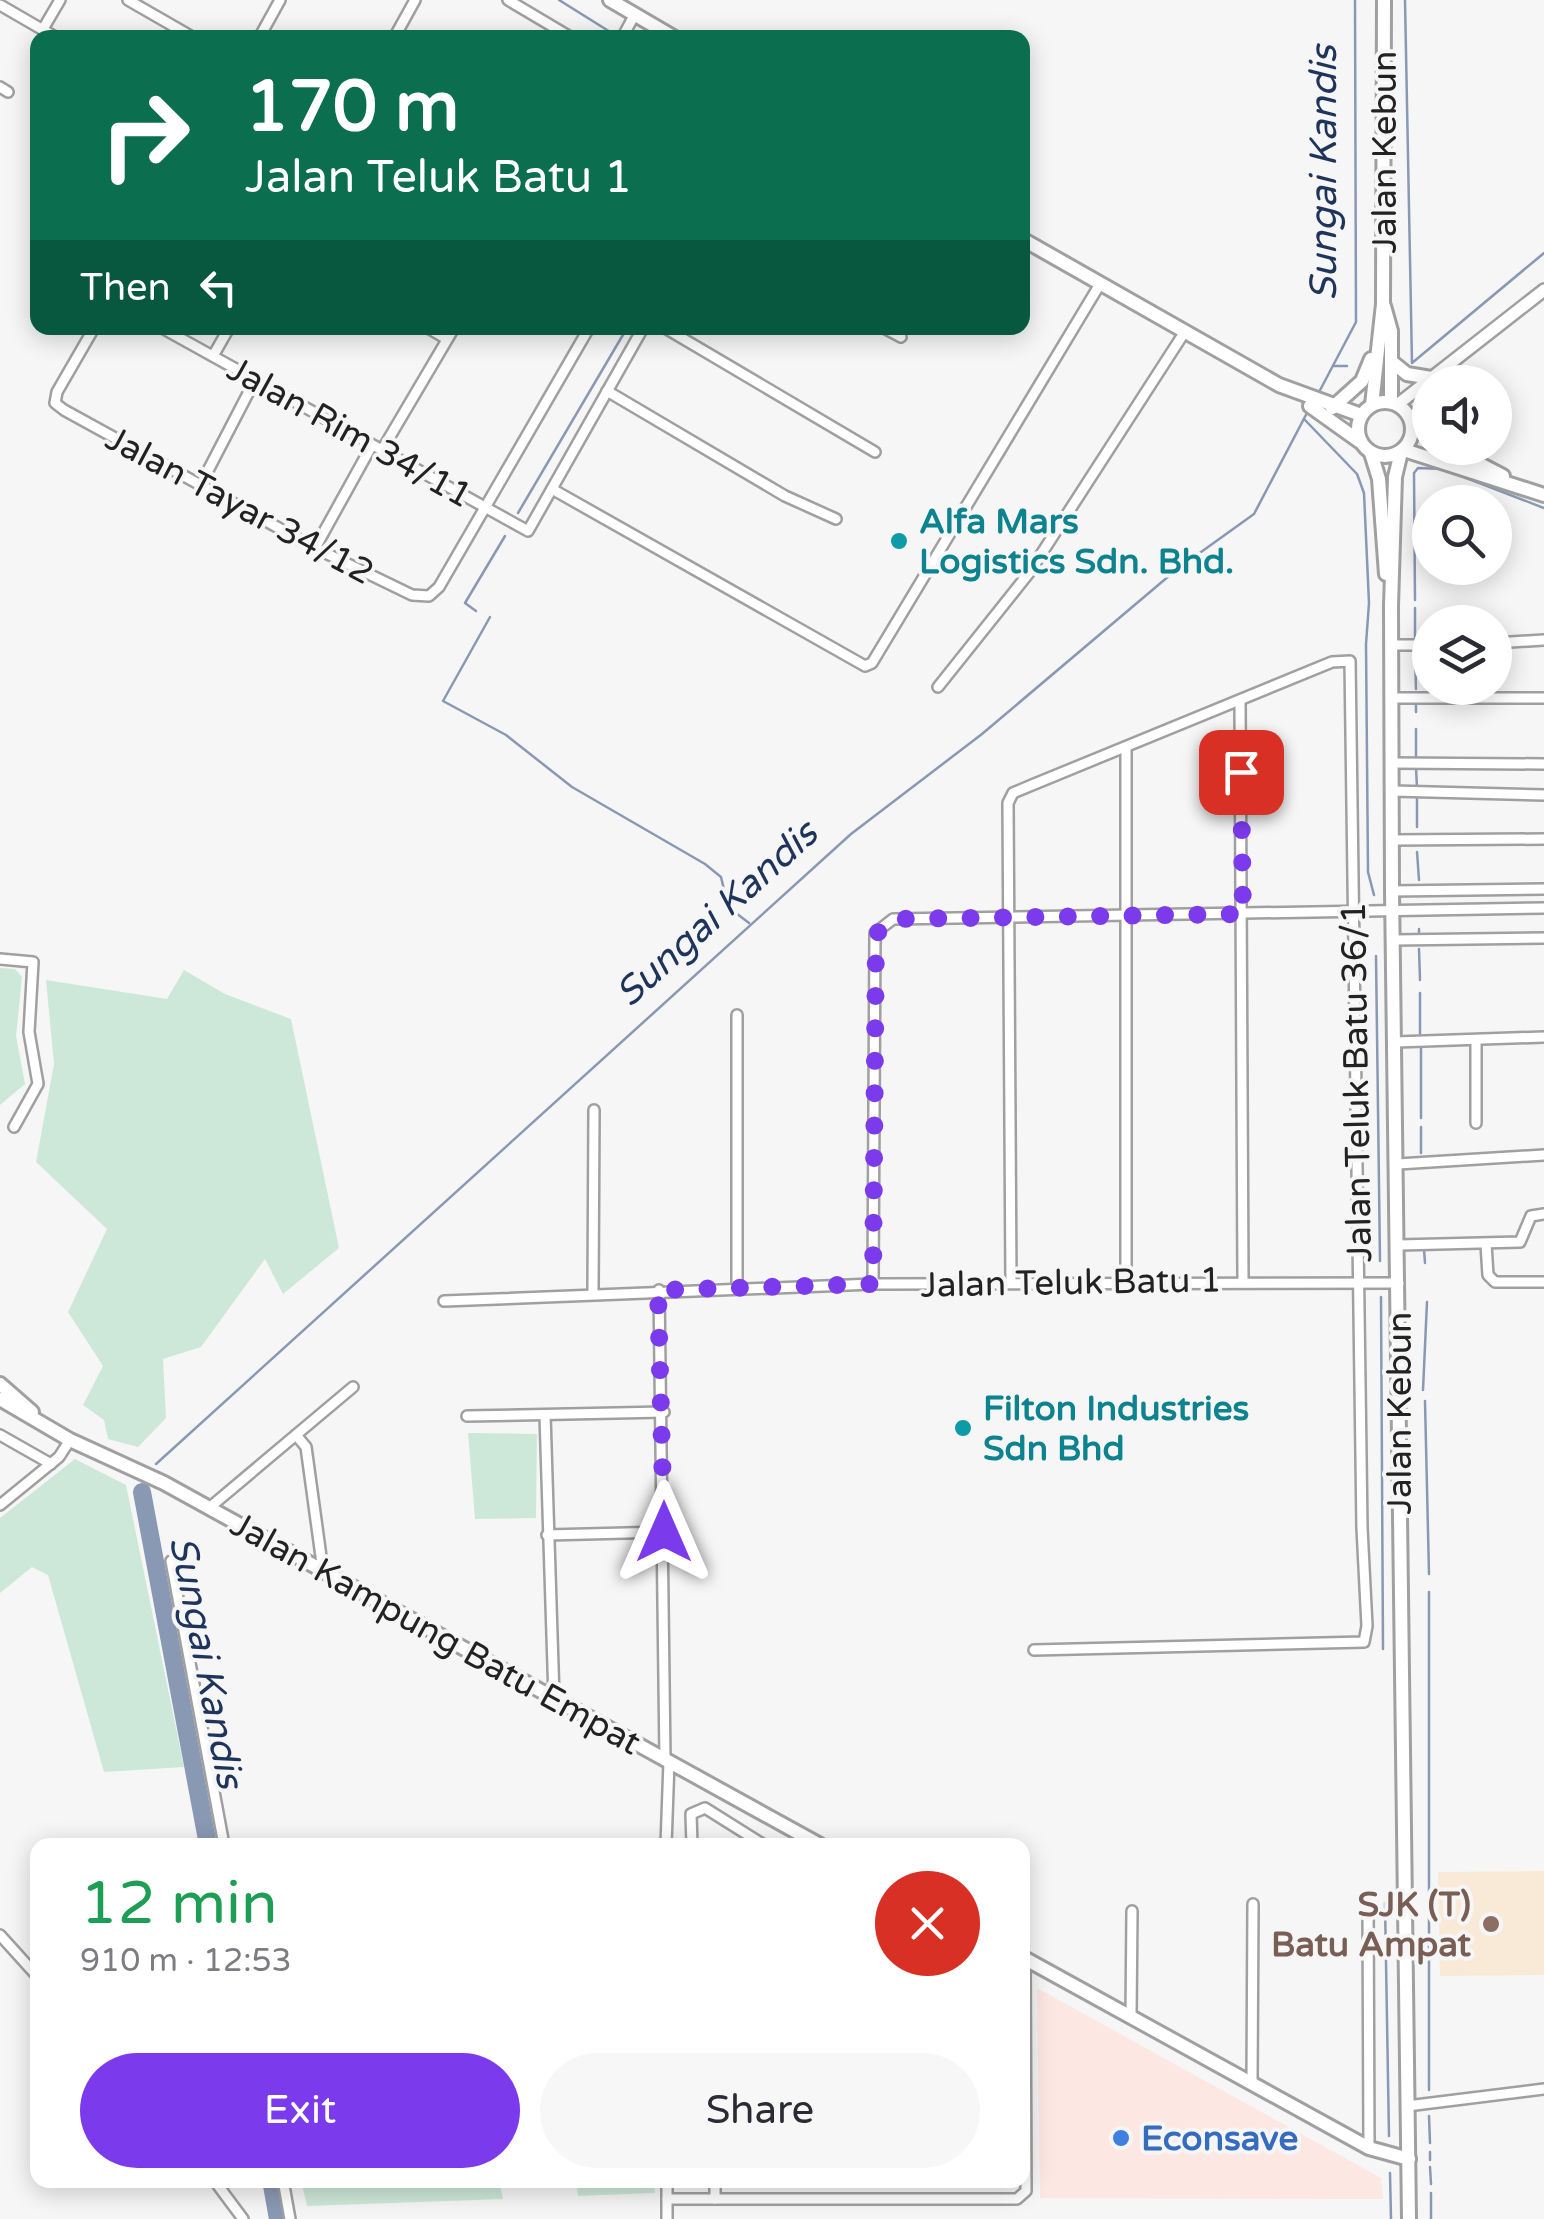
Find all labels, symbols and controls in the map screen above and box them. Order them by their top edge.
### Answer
water label: Sungai Kandis [1301,42,1347,301]
street label: Jalan Kebun [1364,51,1406,253]
text: 170 m [245,66,459,150]
icon: right [80,70,210,200]
text: Jalan Teluk Batu 1 [245,151,632,205]
icon: left [191,260,246,315]
text: Then [80,265,171,311]
street label: Jalan Rim 34/11 [220,348,479,517]
map controls [1412,365,1512,705]
button: sound [1412,365,1512,465]
street label: Jalan Tayar 34/12 [99,418,380,594]
button: search [1412,485,1512,585]
place label: Alfa Mars Logistics Sdn. Bhd. [919,501,1234,583]
marker: Alfa Mars Logistics Sdn. Bhd. [888,530,910,552]
button: layers [1412,605,1512,705]
pin [1199,730,1284,815]
icon: arrive [1214,745,1269,800]
water label: Sungai Kandis [606,809,829,1016]
street label: Jalan Teluk Batu 36/1 [1333,901,1381,1263]
street label: Jalan Teluk Batu 1 [920,1259,1222,1307]
street label: Jalan Kebun [1379,1312,1421,1514]
place label: Filton Industries Sdn Bhd [983,1388,1249,1470]
marker: Filton Industries Sdn Bhd [952,1417,974,1439]
position arrow [612,1480,716,1584]
street label: Jalan Kampung Batu Empat [223,1503,648,1764]
water label: Sungai Kandis [159,1532,254,1795]
text: 12 min [80,1868,278,1940]
button: close [875,1871,980,1976]
place label: SJK (T) Batu Ampat [1271,1884,1472,1966]
marker: SJK (T) Batu Ampat [1480,1913,1502,1935]
text: 910 m · 12:53 [80,1942,292,1980]
button: Exit [80,2053,520,2168]
button: Share [540,2053,980,2168]
place label: Econsave [1141,2118,1298,2160]
marker: Econsave [1110,2127,1132,2149]

